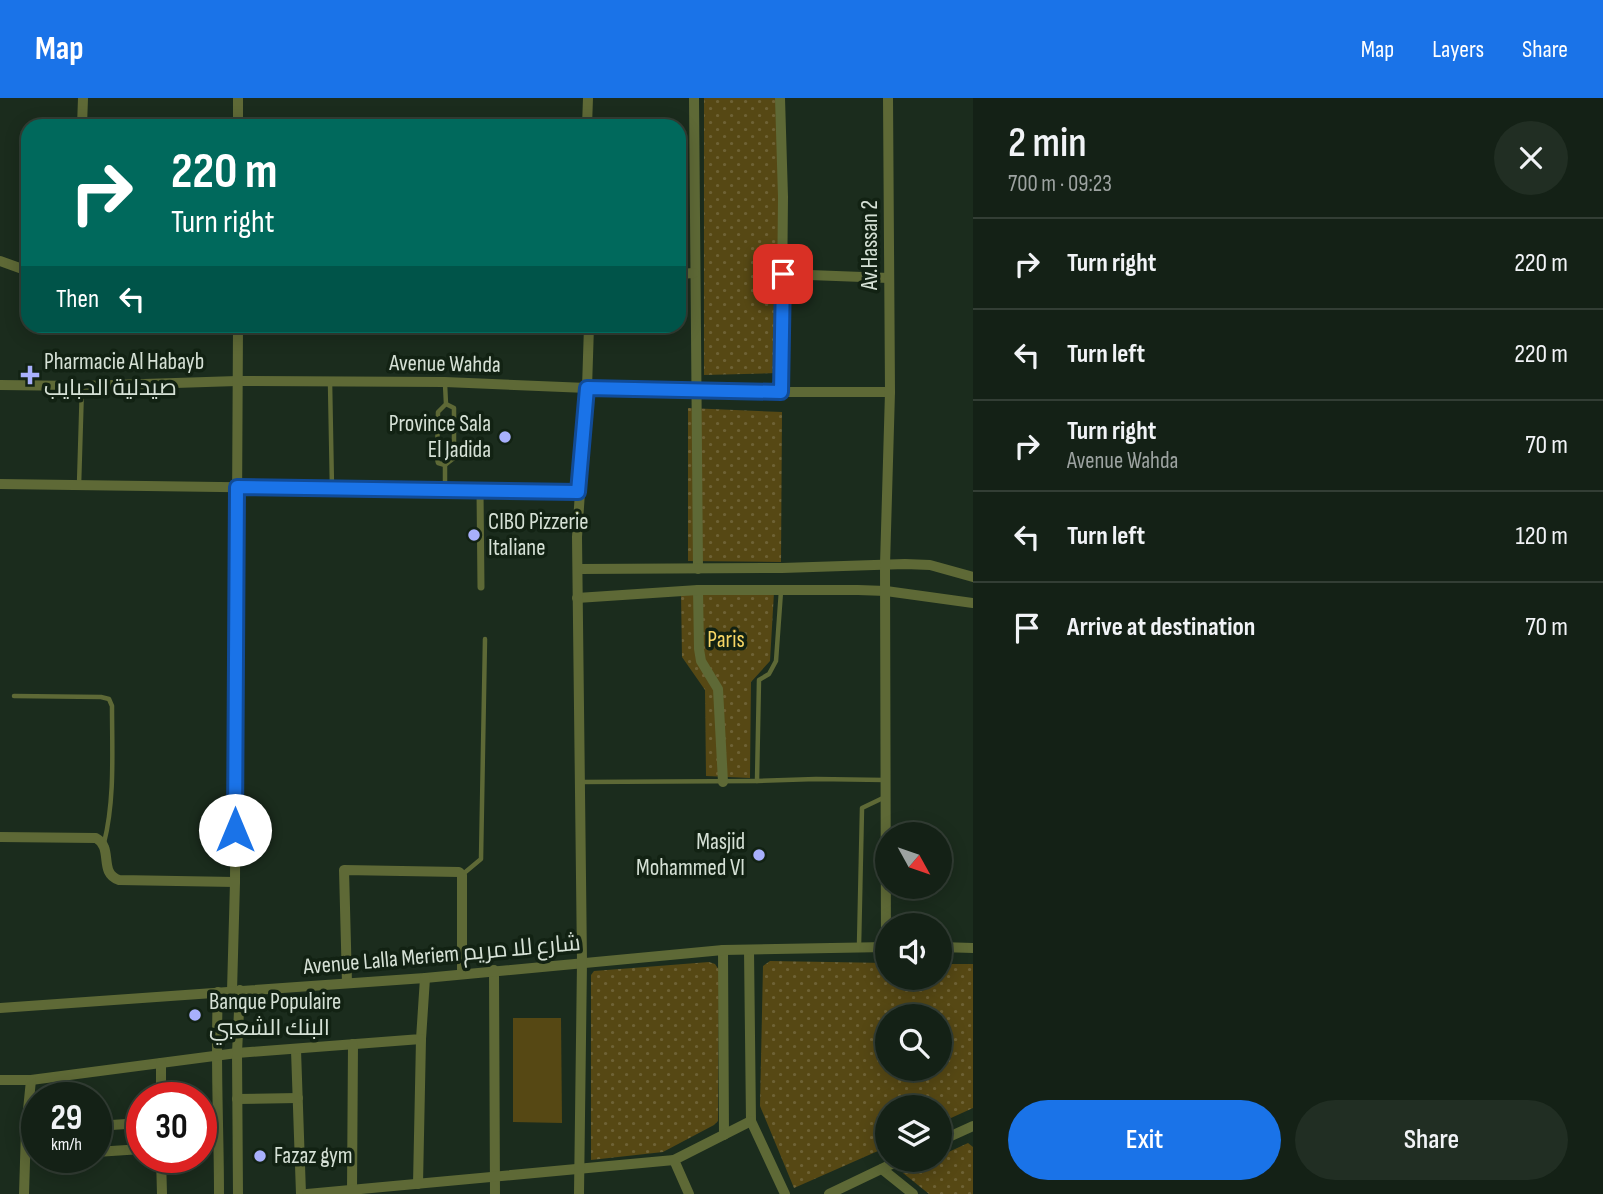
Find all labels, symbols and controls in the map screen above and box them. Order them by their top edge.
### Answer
text: Map [35,29,84,69]
text: Map [1361,35,1394,64]
text: Layers [1432,35,1484,64]
text: Share [1522,35,1568,64]
text: 2 min [1008,118,1087,169]
button: close [1494,121,1568,195]
text: 220 m [171,143,277,202]
icon: right [56,147,147,238]
text: 700 m · 09:23 [1008,170,1112,198]
street label: Av.Hassan 2 [856,200,884,291]
text: Turn right [171,203,275,242]
pin [753,244,813,304]
icon: right [1008,245,1046,283]
text: Turn right [1067,248,1156,279]
text: 220 m [1514,248,1568,279]
icon: arrive [764,255,802,293]
icon: left [113,280,151,318]
text: Then [56,284,99,315]
icon: left [1008,336,1046,374]
text: Turn left [1067,339,1145,370]
text: 220 m [1514,339,1568,370]
place label: Pharmacie Al Habayb صيدلية الحبايب [44,348,204,402]
street label: Avenue Wahda [388,349,501,379]
marker: Pharmacie Al Habayb صيدلية الحبايب [22,367,38,383]
place label: Province Sala El Jadida [389,410,491,464]
text: Turn right [1067,416,1156,447]
icon: right [1008,427,1046,465]
marker: Province Sala El Jadida [497,429,513,445]
text: 70 m [1525,430,1568,461]
text: Avenue Wahda [1067,447,1178,475]
place label: CIBO Pizzerie Italiane [488,508,589,562]
icon: left [1008,518,1046,556]
text: Turn left [1067,521,1145,552]
text: 120 m [1515,521,1568,552]
marker: CIBO Pizzerie Italiane [466,527,482,543]
icon: arrive [1008,609,1046,647]
text: Arrive at destination [1067,612,1255,643]
text: 70 m [1525,612,1568,643]
park label: Paris [707,626,745,654]
position arrow [198,793,272,867]
north arrow [875,822,952,900]
map controls [875,822,952,1172]
place label: Masjid Mohammed VI [636,828,745,882]
marker: Masjid Mohammed VI [751,847,767,863]
button: sound [875,913,952,990]
street label: Avenue Lalla Meriem شارع للا مريم [301,929,582,982]
place label: Banque Populaire البنك الشعبي [209,988,341,1045]
button: search [875,1004,952,1081]
marker: Banque Populaire البنك الشعبي [187,1007,203,1023]
speed limit sign: 30 [126,1082,217,1173]
button: layers [875,1095,952,1172]
text: 29 [51,1097,82,1140]
button: Exit [1008,1100,1281,1180]
button: Share [1295,1100,1568,1180]
text: km/h [51,1134,82,1155]
place label: Fazaz gym [274,1142,353,1170]
marker: Fazaz gym [252,1148,268,1164]

